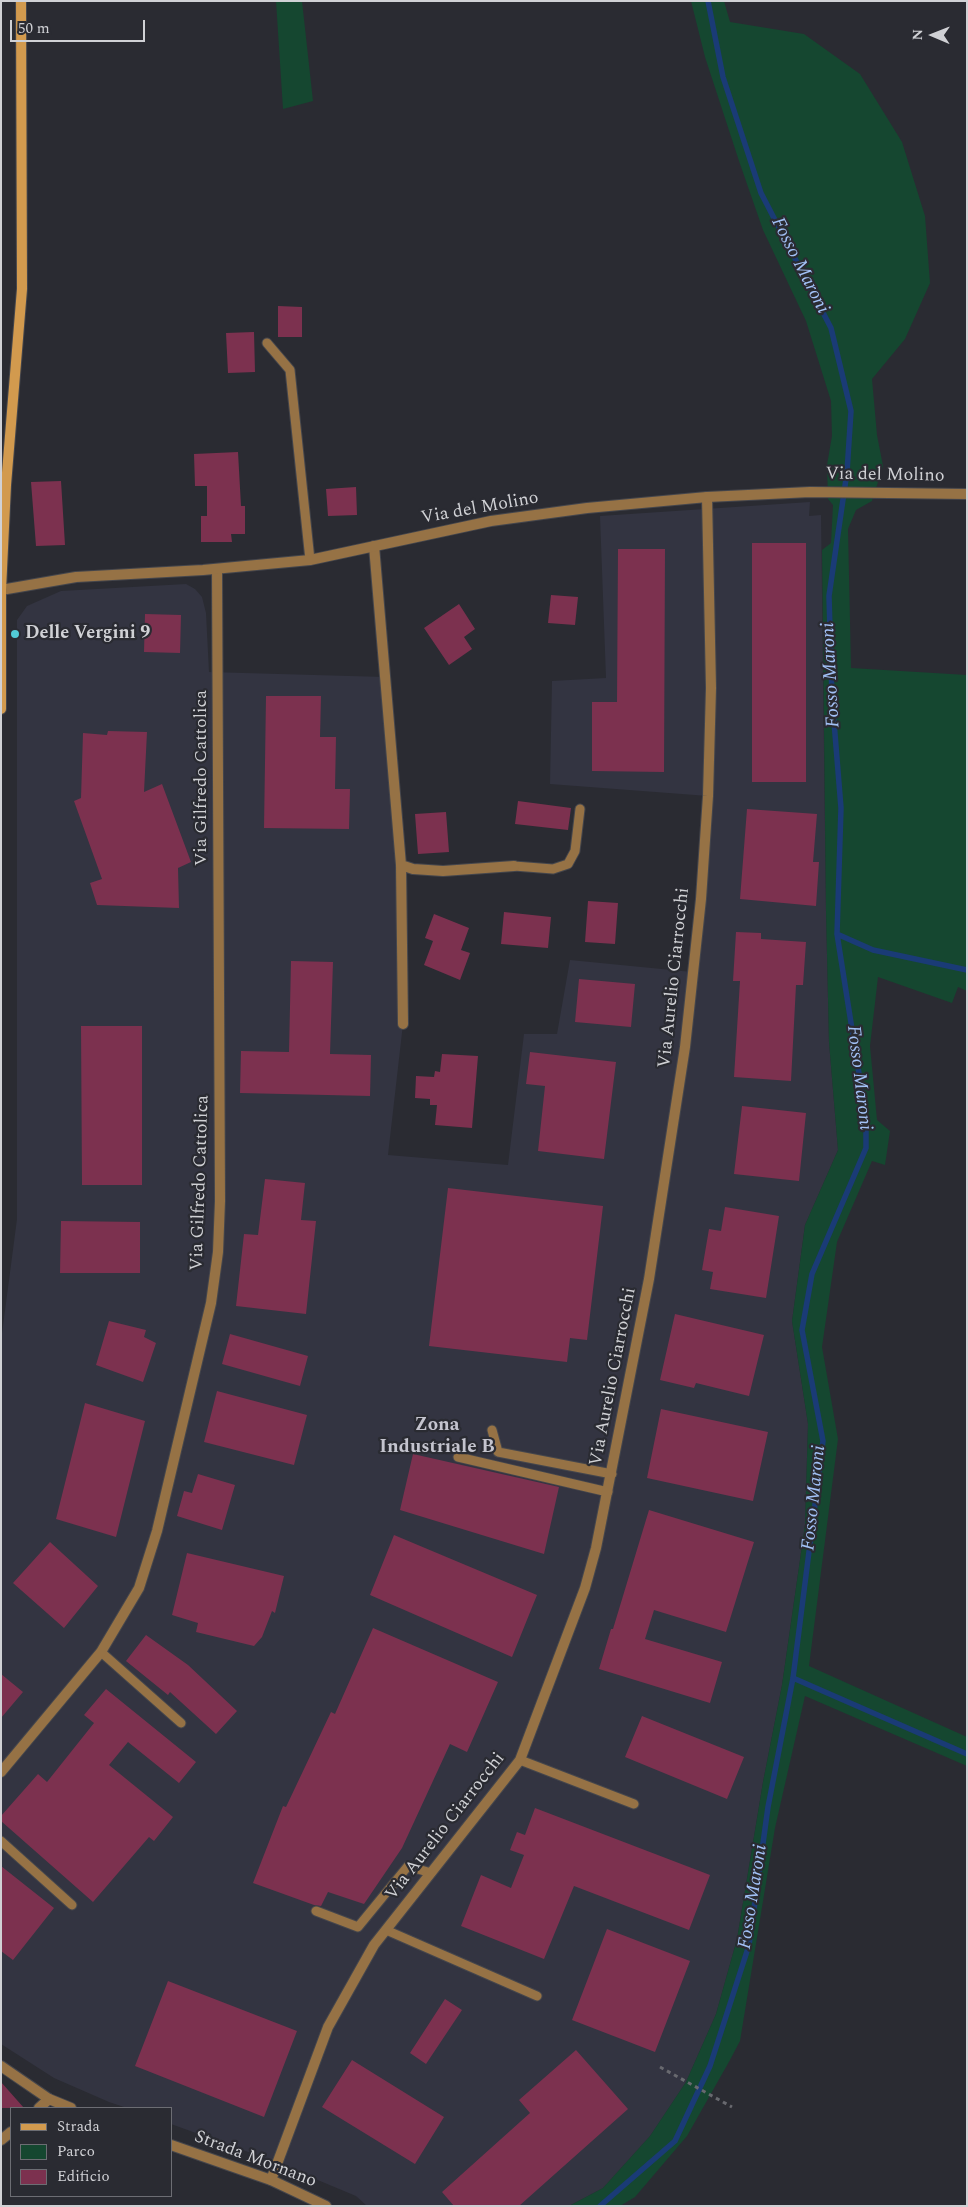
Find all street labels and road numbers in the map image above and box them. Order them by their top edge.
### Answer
street label: Via del Molino [825,464,945,488]
street label: Via del Molino [420,488,540,530]
street label: Via Gilfredo Cattolica [191,690,213,866]
street label: Via Aurelio Ciarrocchi [655,887,695,1069]
street label: Via Gilfredo Cattolica [187,1095,215,1271]
street label: Via Aurelio Ciarrocchi [586,1286,642,1468]
street label: Via Aurelio Ciarrocchi [382,1749,510,1905]
street label: Strada Mornano [191,2127,319,2193]

